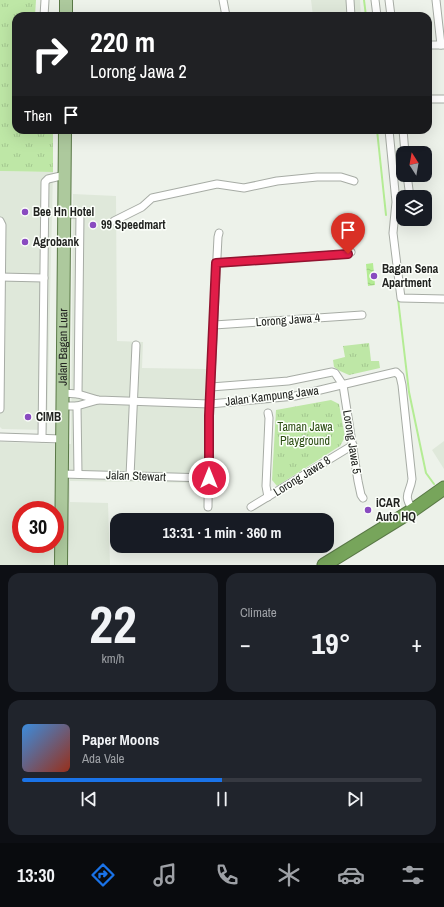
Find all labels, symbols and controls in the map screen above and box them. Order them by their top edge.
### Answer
text: 220 m [90,23,155,61]
icon: right [24,28,76,80]
text: Lorong Jawa 2 [90,59,187,84]
icon: arrive [60,104,82,126]
text: Then [24,105,52,126]
north arrow [396,146,432,182]
map controls [396,146,432,226]
button: layers [396,190,432,226]
place label: Bee Hn Hotel [33,204,95,220]
marker: Bee Hn Hotel [20,207,30,217]
pin [331,213,365,254]
place label: 99 Speedmart [101,217,166,233]
icon: arrive [337,219,359,241]
marker: 99 Speedmart [88,220,98,230]
place label: Agrobank [33,234,79,250]
marker: Agrobank [20,237,30,247]
place label: Bagan Sena Apartment [382,261,439,291]
marker: Bagan Sena Apartment [369,271,379,281]
street label: Jalan Bagan Luar [55,308,71,386]
street label: Lorong Jawa 4 [255,310,321,330]
street label: Jalan Kampung Jawa [224,382,320,410]
place label: CIMB [36,409,61,425]
street label: Lorong Jawa 5 [339,409,365,476]
marker: CIMB [23,412,33,422]
park label: Taman Jawa Playground [277,419,333,449]
street label: Lorong Jawa 8 [270,452,334,500]
position arrow [188,457,230,499]
street label: Jalan Stewart [106,467,166,485]
place label: iCAR Auto HQ [376,495,416,525]
speed limit sign: 30 [12,501,64,553]
marker: iCAR Auto HQ [363,505,373,515]
text: 13:31 · 1 min · 360 m [163,522,281,543]
text: 22 [89,589,137,659]
text: Climate [240,604,277,621]
text: 19° [311,623,351,663]
text: − [240,629,251,659]
text: + [411,629,422,659]
text: km/h [101,650,125,667]
text: Paper Moons [82,729,159,750]
text: Ada Vale [82,750,124,767]
icon: previous [78,788,100,810]
icon: pause [211,788,233,810]
icon: next [344,788,366,810]
icon: directions [89,861,117,889]
icon: music [151,861,179,889]
icon: phone [213,861,241,889]
icon: climate [275,861,303,889]
icon: car [337,861,365,889]
icon: filters [399,861,427,889]
text: 13:30 [17,863,55,888]

